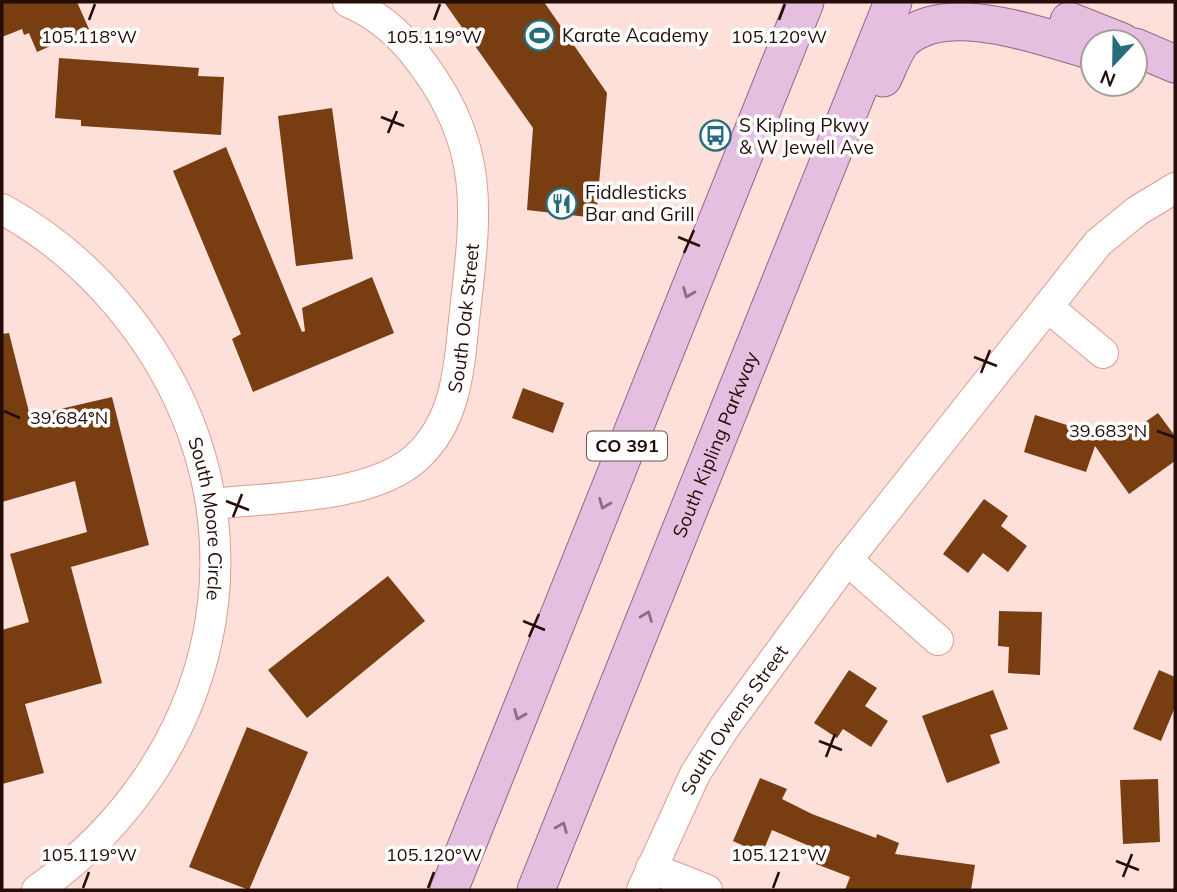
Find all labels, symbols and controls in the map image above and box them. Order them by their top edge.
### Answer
sports icon: Karate Academy [522,18,556,52]
place label: Karate Academy [562,23,709,47]
text: 105.118°W [41,25,137,48]
text: 105.119°W [386,25,482,48]
text: 105.120°W [731,25,827,48]
north arrow [1079,28,1149,98]
text: N [1096,65,1119,93]
place label: S Kipling Pkwy & W Jewell Ave [739,113,874,159]
bus stop icon: S Kipling Pkwy & W Jewell Ave [699,119,733,153]
place label: Fiddlesticks Bar and Grill [585,180,694,226]
restaurant icon: Fiddlesticks Bar and Grill [545,186,579,220]
street label: South Oak Street [442,242,484,395]
one-way arrow [683,286,697,298]
street label: South Kipling Parkway [667,348,763,541]
text: 39.684°N [30,406,108,429]
text: 39.683°N [1069,419,1147,442]
road number: CO 391 [587,432,667,461]
street label: South Moore Circle [183,434,227,601]
one-way arrow [598,497,612,509]
one-way arrow [638,610,652,622]
street label: South Owens Street [675,640,793,799]
one-way arrow [514,708,528,720]
one-way arrow [553,821,567,833]
text: 105.119°W [41,843,137,866]
text: 105.120°W [386,843,482,866]
text: 105.121°W [731,843,827,866]

